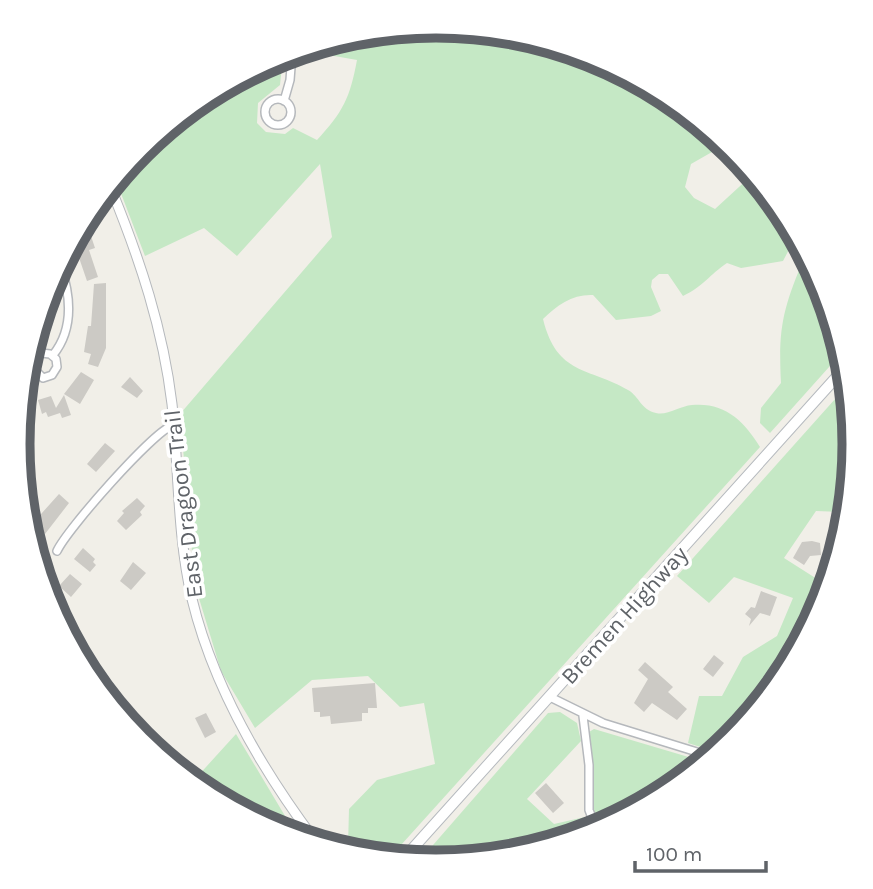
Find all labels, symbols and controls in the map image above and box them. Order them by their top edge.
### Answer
street label: East Dragoon Trail [159,408,208,600]
street label: Bremen Highway [555,541,694,690]
scale bar [635,830,766,874]
text: 100 m [646,842,703,866]

